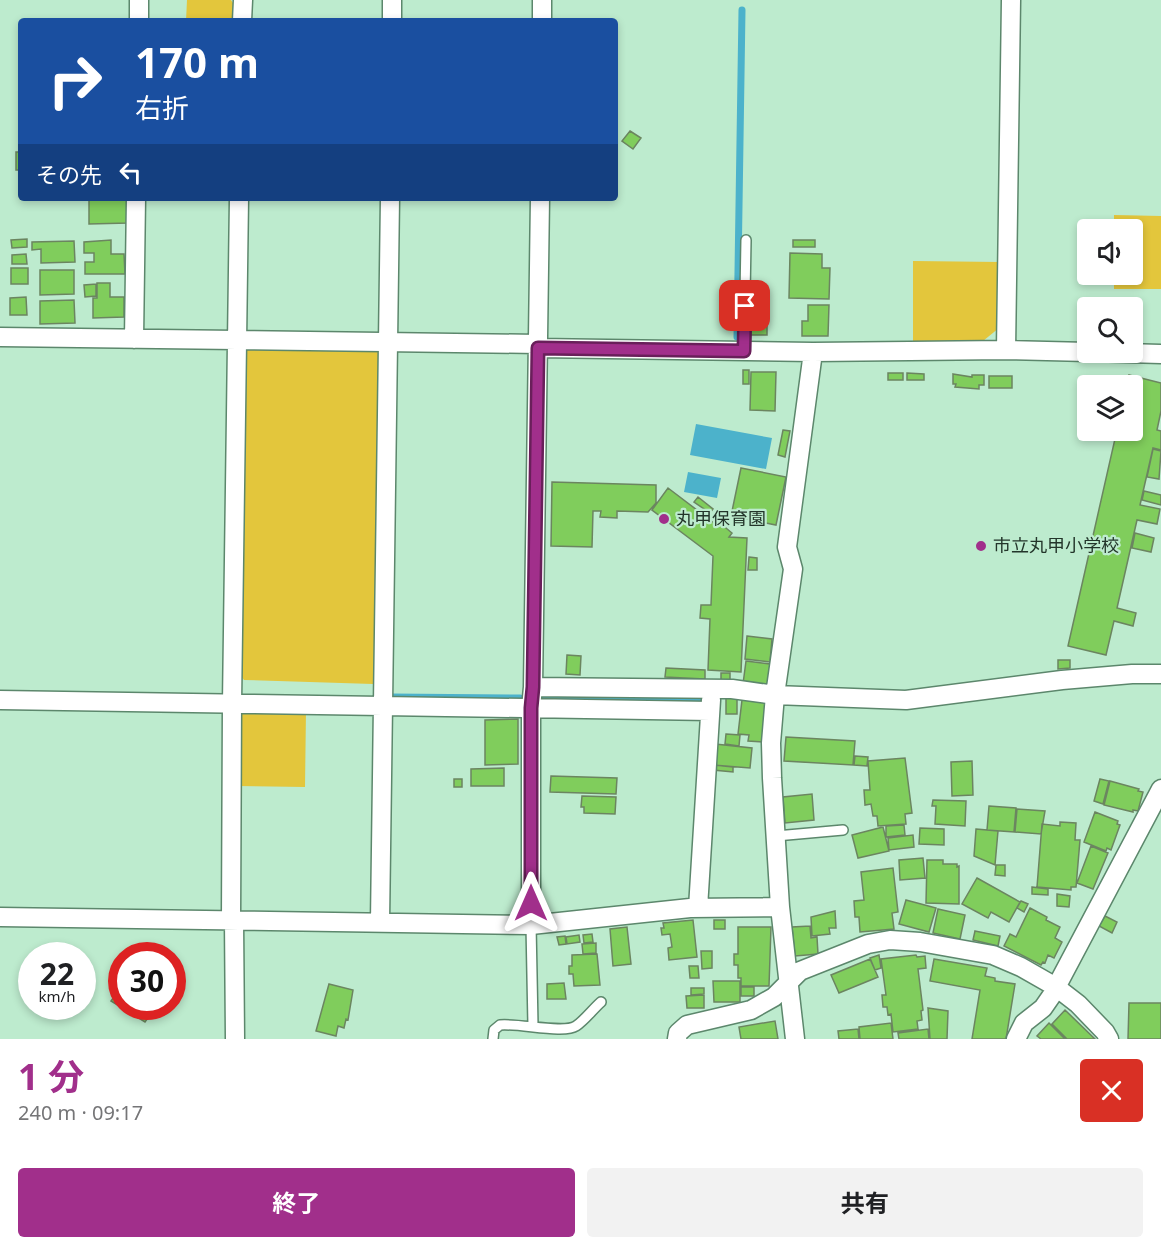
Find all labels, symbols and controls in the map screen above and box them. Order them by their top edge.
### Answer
text: 170 m [135,33,259,90]
icon: right [36,42,114,120]
text: 右折 [135,89,189,126]
icon: left [114,156,147,189]
text: その先 [36,159,102,189]
map controls [1077,219,1143,441]
button: sound [1077,219,1143,285]
pin [719,280,770,331]
icon: arrive [728,289,761,322]
button: search [1077,297,1143,363]
button: layers [1077,375,1143,441]
place label: 丸甲保育園 [676,506,766,530]
marker: 丸甲保育園 [657,512,671,526]
place label: 市立丸甲小学校 [993,533,1119,557]
marker: 市立丸甲小学校 [974,539,988,553]
position arrow [499,871,563,935]
speed limit sign: 30 [108,942,186,1020]
text: 22 [40,953,74,994]
text: km/h [39,986,75,1006]
text: 1 分 [18,1052,84,1101]
button: close [1080,1059,1143,1122]
text: 240 m · 09:17 [18,1099,143,1126]
button: 終了 [18,1168,575,1237]
button: 共有 [587,1168,1143,1237]

